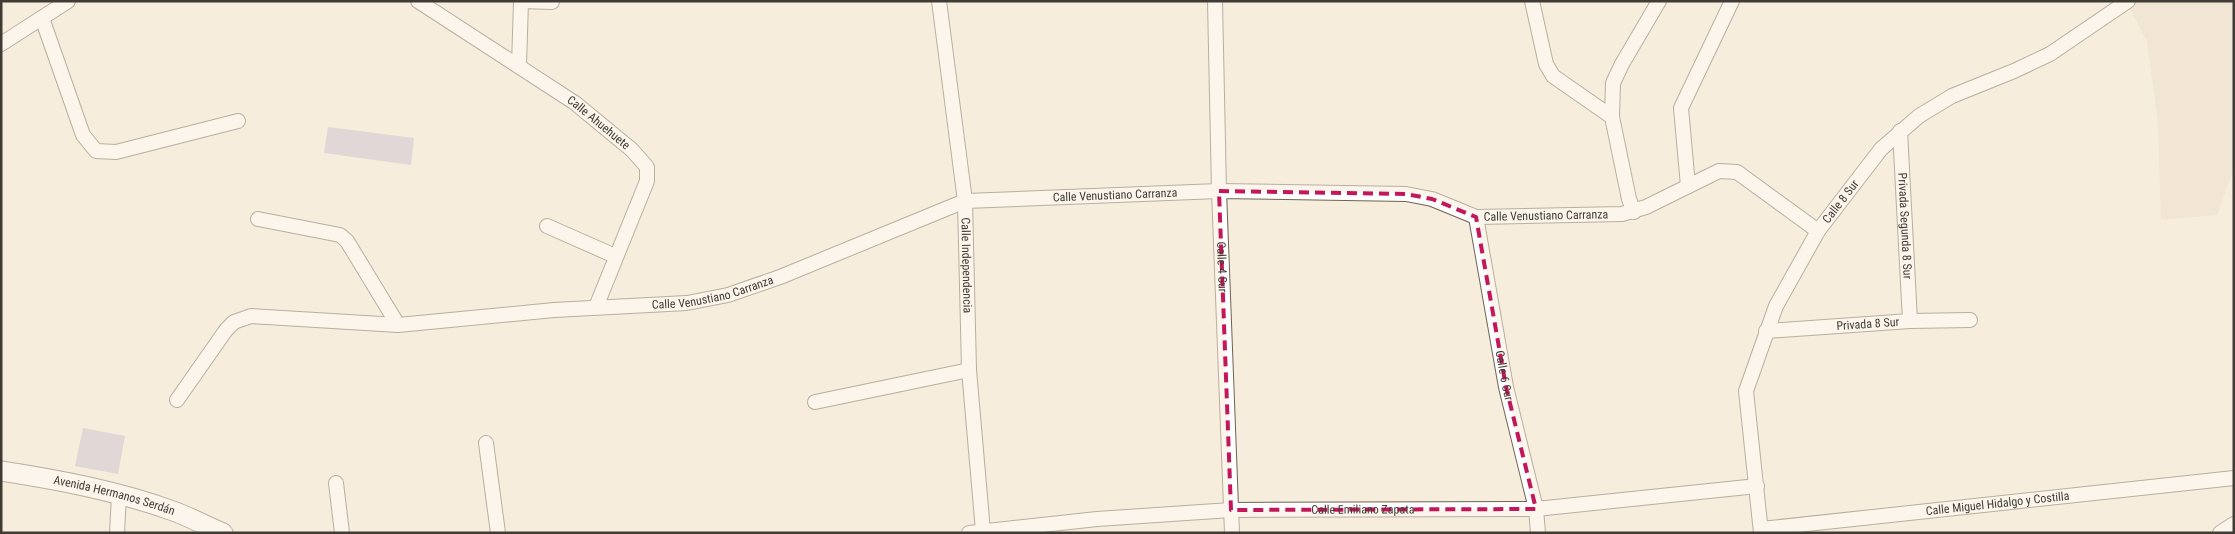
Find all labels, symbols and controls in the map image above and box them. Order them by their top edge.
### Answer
street label: Calle Ahuehuete [565,93,633,153]
street label: Privada Segunda 8 Sur [1895,172,1915,280]
street label: Calle 8 Sur [1820,177,1862,226]
street label: Calle Venustiano Carranza [1053,186,1178,205]
street label: Calle Venustiano Carranza [1484,207,1609,224]
street label: Calle Independencia [958,217,975,314]
street label: Calle 4 Sur [1214,241,1230,293]
street label: Calle Venustiano Carranza [651,273,775,312]
street label: Privada 8 Sur [1836,315,1900,333]
street label: Calle 6 Sur [1493,349,1516,402]
street label: Avenida Hermanos Serdán [52,473,177,518]
street label: Calle Miguel Hidalgo y Costilla [1925,489,2070,518]
street label: Calle Emiliano Zapata [1311,502,1415,517]

